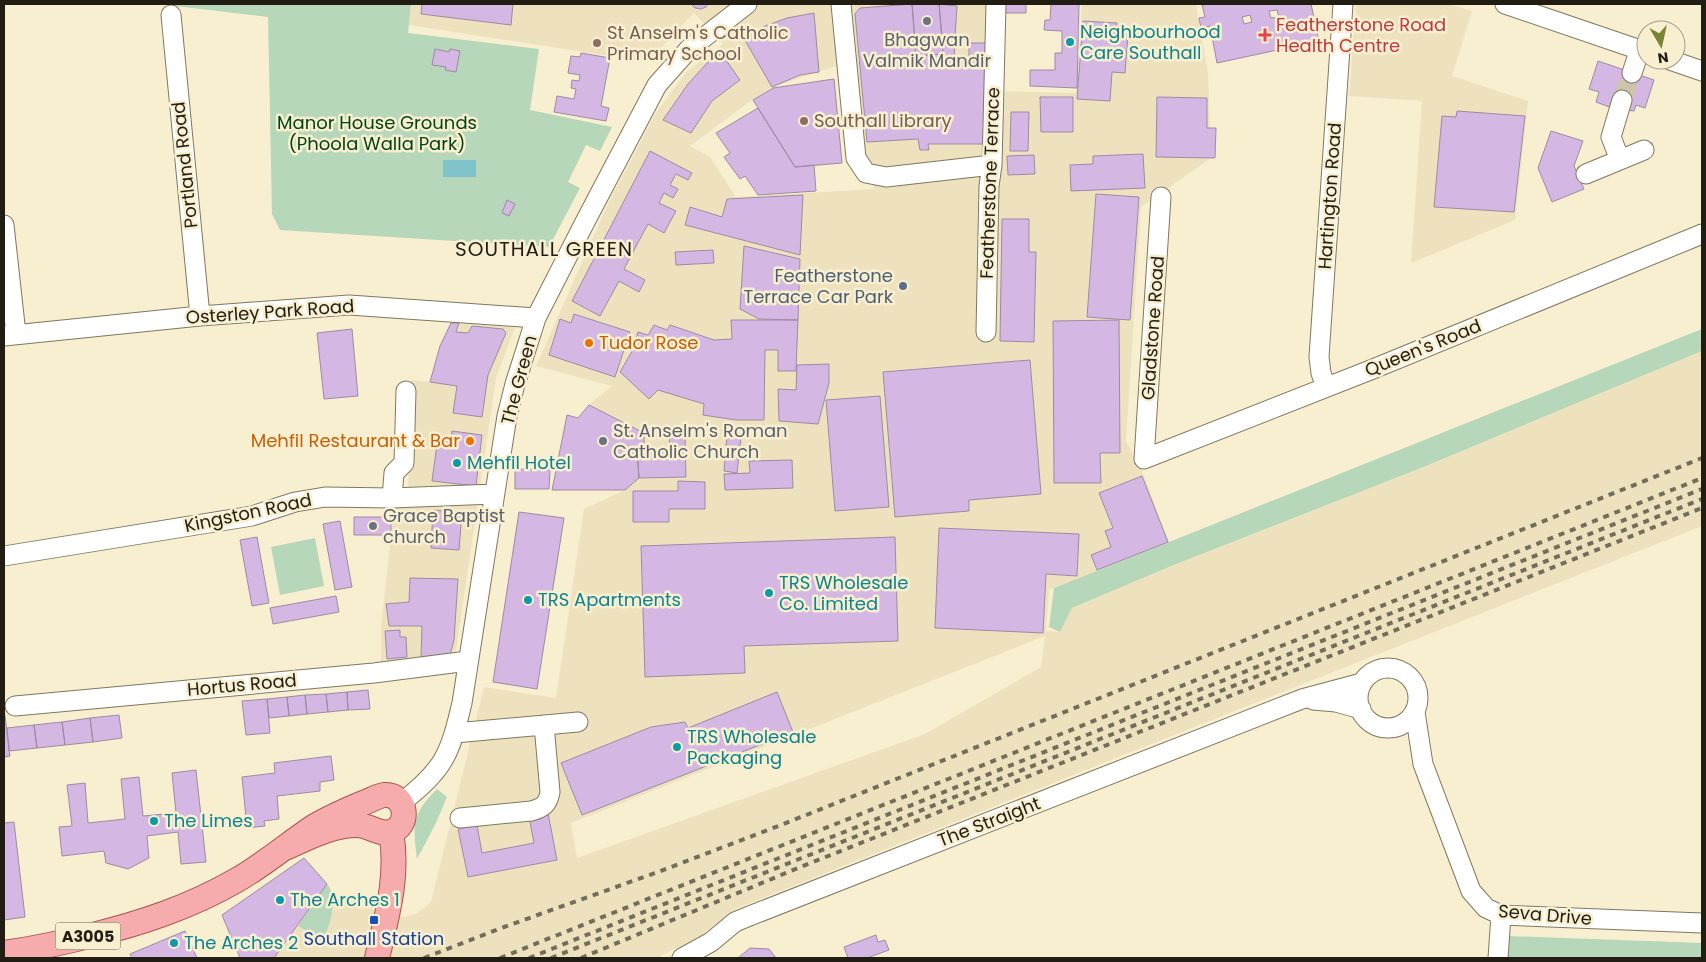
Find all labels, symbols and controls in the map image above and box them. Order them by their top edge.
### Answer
place label: Featherstone Road Health Centre [1276,12,1446,58]
marker: Bhagwan Valmik Mandir [921,15,933,27]
place label: Neighbourhood Care Southall [1080,19,1221,65]
place label: St Anselm's Catholic Primary School [607,20,789,66]
north arrow [1636,20,1686,70]
place label: Bhagwan Valmik Mandir [863,27,991,73]
marker: Featherstone Road Health Centre [1258,28,1272,42]
marker: Neighbourhood Care Southall [1064,36,1076,48]
marker: St Anselm's Catholic Primary School [591,37,603,49]
text: N [1656,47,1670,69]
street label: Featherstone Terrace [974,87,1005,279]
street label: Portland Road [165,101,204,230]
place label: Southall Library [814,108,952,133]
park label: Manor House Grounds (Phoola Walla Park) [277,110,477,156]
marker: Southall Library [798,115,810,127]
street label: Hartington Road [1312,122,1347,270]
district label: SOUTHALL GREEN [455,235,633,263]
street label: Gladstone Road [1135,255,1170,401]
place label: Featherstone Terrace Car Park [743,263,894,309]
marker: Featherstone Terrace Car Park [897,280,909,292]
street label: Osterley Park Road [185,293,355,330]
street label: Queen's Road [1361,313,1485,382]
place label: Tudor Rose [599,330,699,355]
street label: The Green [495,332,542,427]
marker: Tudor Rose [583,337,595,349]
place label: St. Anselm's Roman Catholic Church [613,418,788,464]
place label: Mehfil Restaurant & Bar [251,428,460,453]
marker: Mehfil Restaurant & Bar [464,435,476,447]
marker: St. Anselm's Roman Catholic Church [597,435,609,447]
place label: Mehfil Hotel [467,450,571,475]
marker: Mehfil Hotel [451,457,463,469]
street label: Kingston Road [182,487,314,538]
place label: Grace Baptist church [383,503,505,549]
marker: Grace Baptist church [367,520,379,532]
place label: TRS Wholesale Co. Limited [779,570,908,616]
place label: TRS Apartments [538,587,681,612]
marker: TRS Wholesale Co. Limited [763,587,775,599]
marker: TRS Apartments [522,594,534,606]
street label: Hortus Road [186,667,298,702]
place label: TRS Wholesale Packaging [687,724,816,770]
marker: TRS Wholesale Packaging [671,741,683,753]
street label: The Straight [934,791,1044,853]
place label: The Limes [164,808,253,833]
marker: The Limes [148,815,160,827]
place label: The Arches 1 [290,887,400,912]
marker: The Arches 1 [274,894,286,906]
street label: Seva Drive [1497,898,1593,931]
marker: Southall Station [368,914,380,926]
road number: A3005 [56,922,120,949]
place label: Southall Station [304,926,444,951]
place label: The Arches 2 [184,930,298,955]
marker: The Arches 2 [168,937,180,949]

